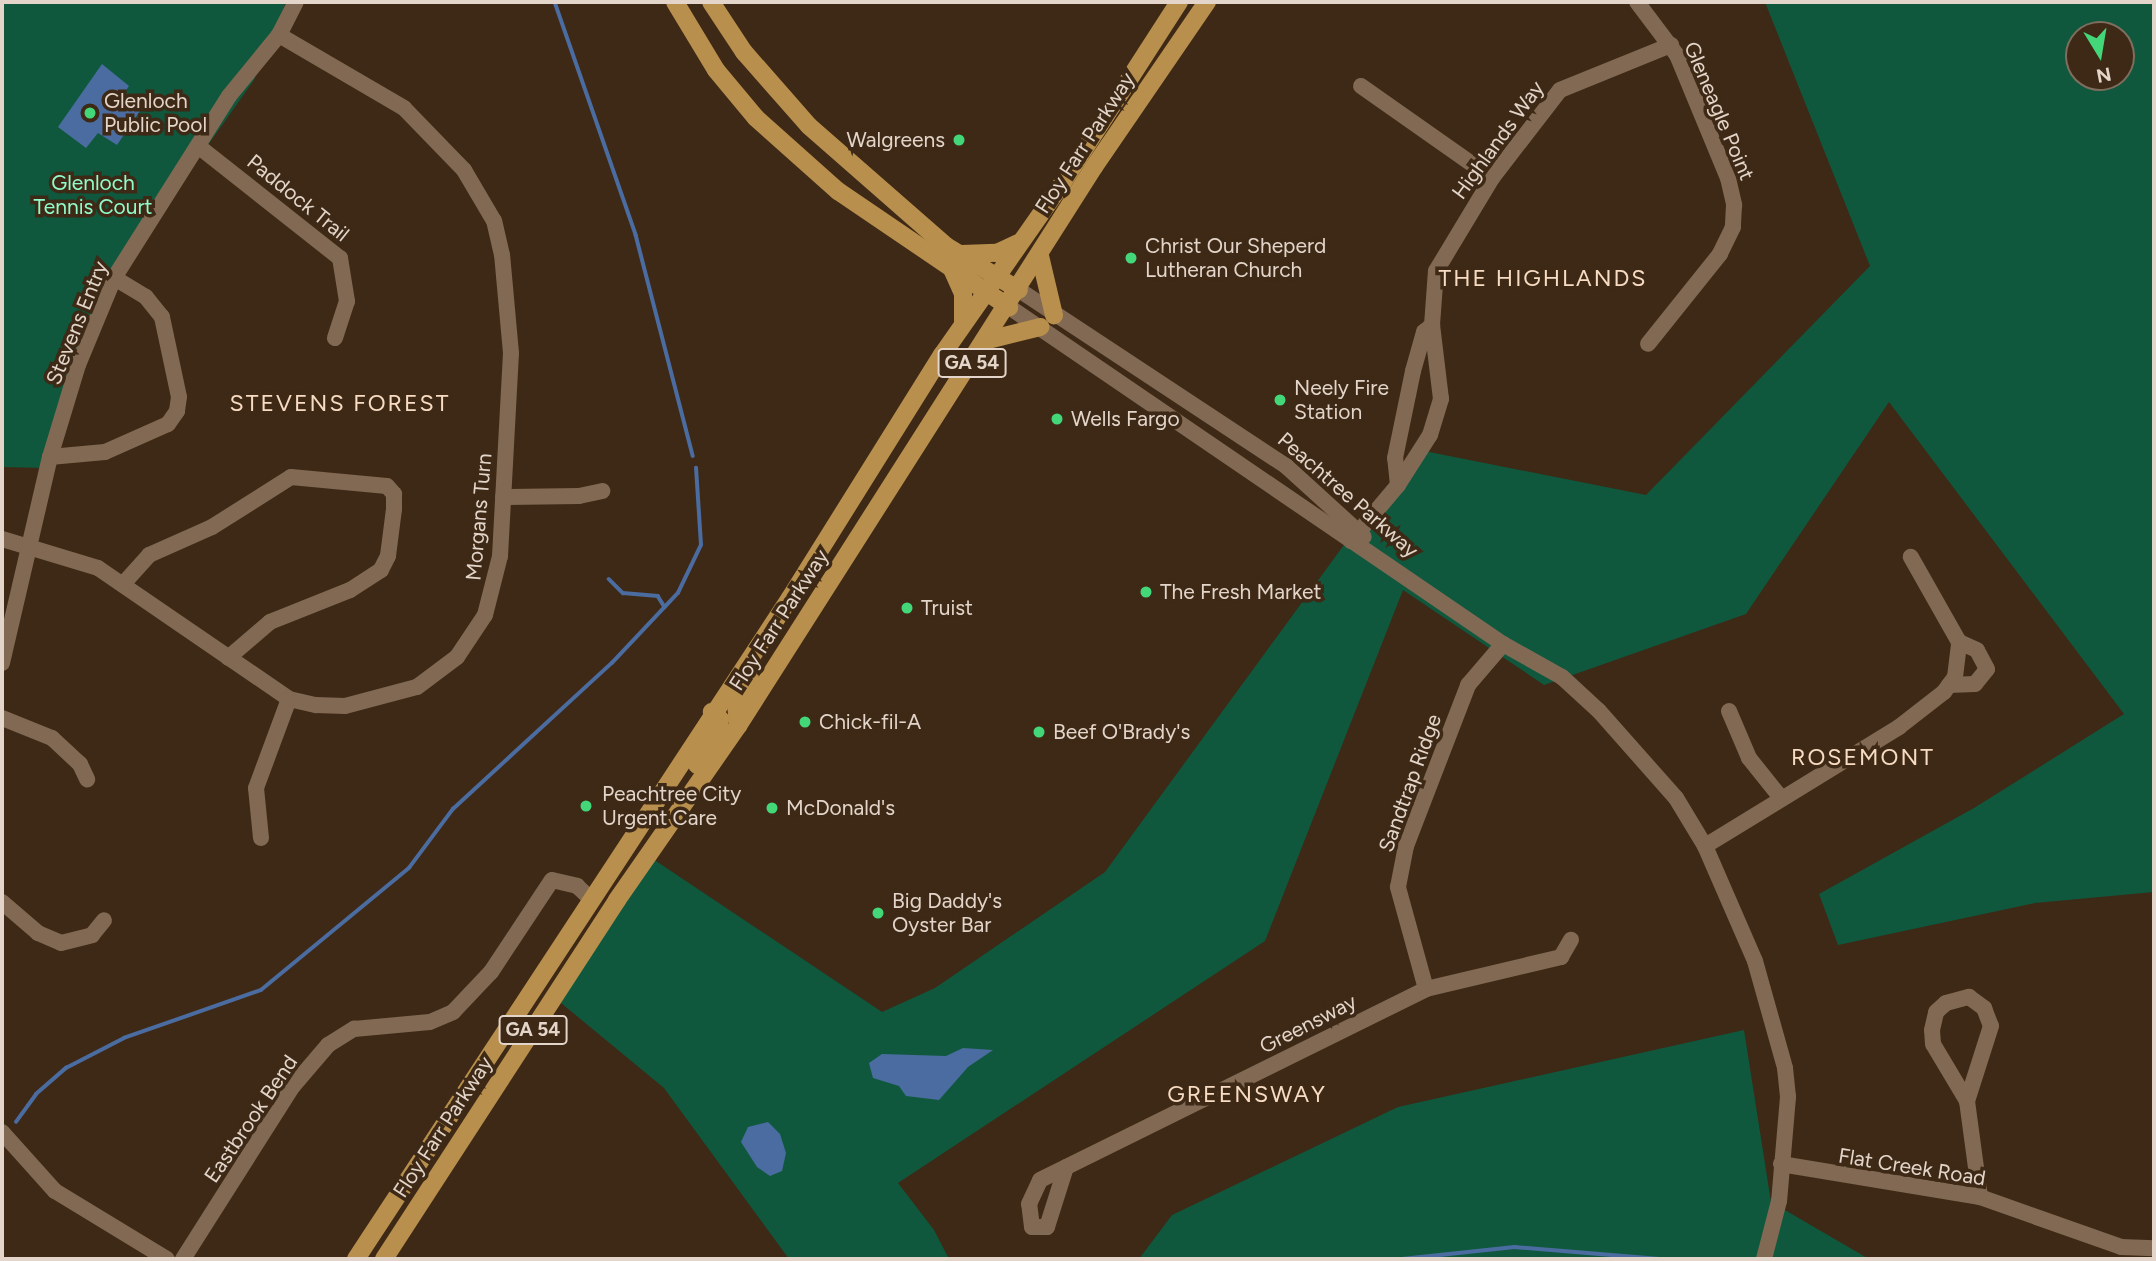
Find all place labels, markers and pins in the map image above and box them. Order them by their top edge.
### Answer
place label: Glenloch Public Pool [104,88,207,138]
marker: Glenloch Public Pool [82,105,98,121]
place label: Walgreens [847,127,945,153]
marker: Walgreens [951,132,967,148]
place label: Christ Our Sheperd Lutheran Church [1145,233,1326,283]
marker: Christ Our Sheperd Lutheran Church [1123,250,1139,266]
place label: Neely Fire Station [1294,375,1389,425]
marker: Neely Fire Station [1272,392,1288,408]
place label: Wells Fargo [1071,406,1180,432]
marker: Wells Fargo [1049,411,1065,427]
place label: The Fresh Market [1160,579,1321,605]
marker: The Fresh Market [1138,584,1154,600]
place label: Truist [921,595,973,621]
marker: Truist [899,600,915,616]
place label: Chick-fil-A [819,709,921,735]
marker: Chick-fil-A [797,714,813,730]
place label: Beef O'Brady's [1053,719,1190,745]
marker: Beef O'Brady's [1031,724,1047,740]
place label: Peachtree City Urgent Care [602,781,741,831]
place label: McDonald's [786,795,895,821]
marker: Peachtree City Urgent Care [576,796,596,816]
marker: McDonald's [764,800,780,816]
place label: Big Daddy's Oyster Bar [892,888,1002,938]
marker: Big Daddy's Oyster Bar [870,905,886,921]

